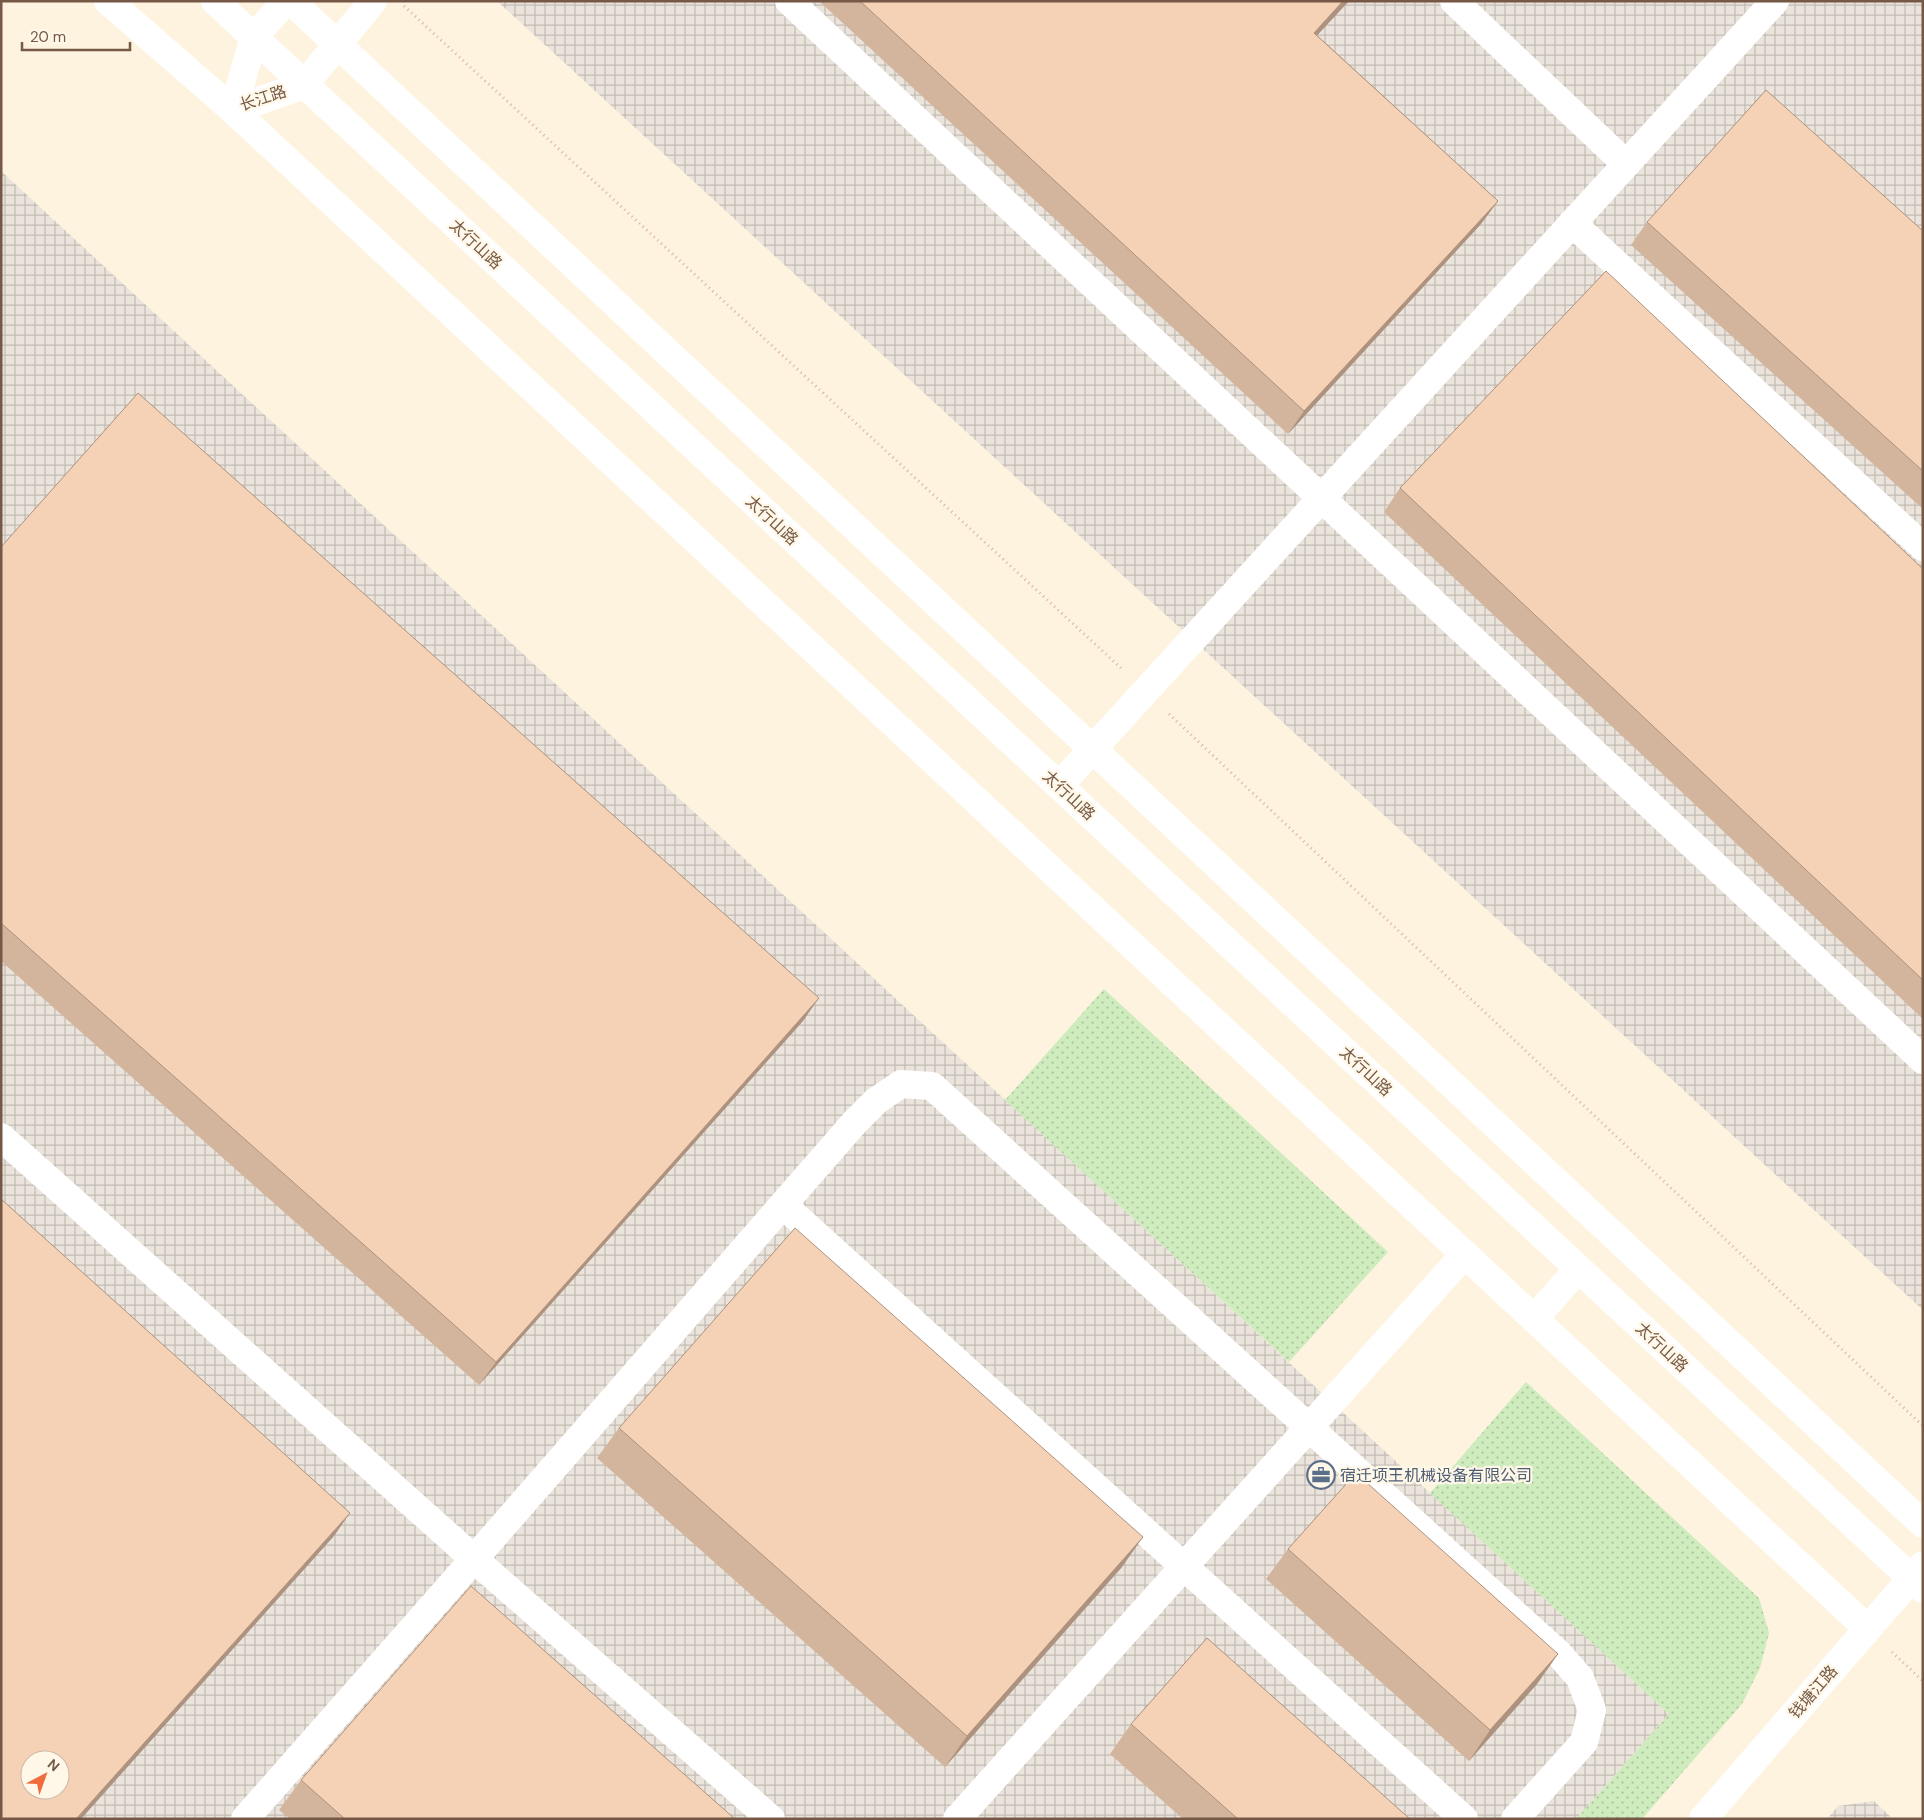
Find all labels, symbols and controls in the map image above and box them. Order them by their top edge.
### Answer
scale bar [22,20,130,52]
text: 20 m [30,27,66,47]
street label: 长江路 [237,81,289,115]
street label: 太行山路 [445,214,507,274]
street label: 太行山路 [741,490,803,550]
street label: 太行山路 [1038,765,1100,825]
street label: 太行山路 [1335,1041,1397,1101]
street label: 太行山路 [1631,1317,1693,1377]
office icon: 宿迁项王机械设备有限公司 [1306,1460,1336,1490]
place label: 宿迁项王机械设备有限公司 [1340,1465,1532,1486]
street label: 钱塘江路 [1784,1661,1842,1723]
north arrow [20,1750,70,1800]
text: N [44,1755,63,1775]

